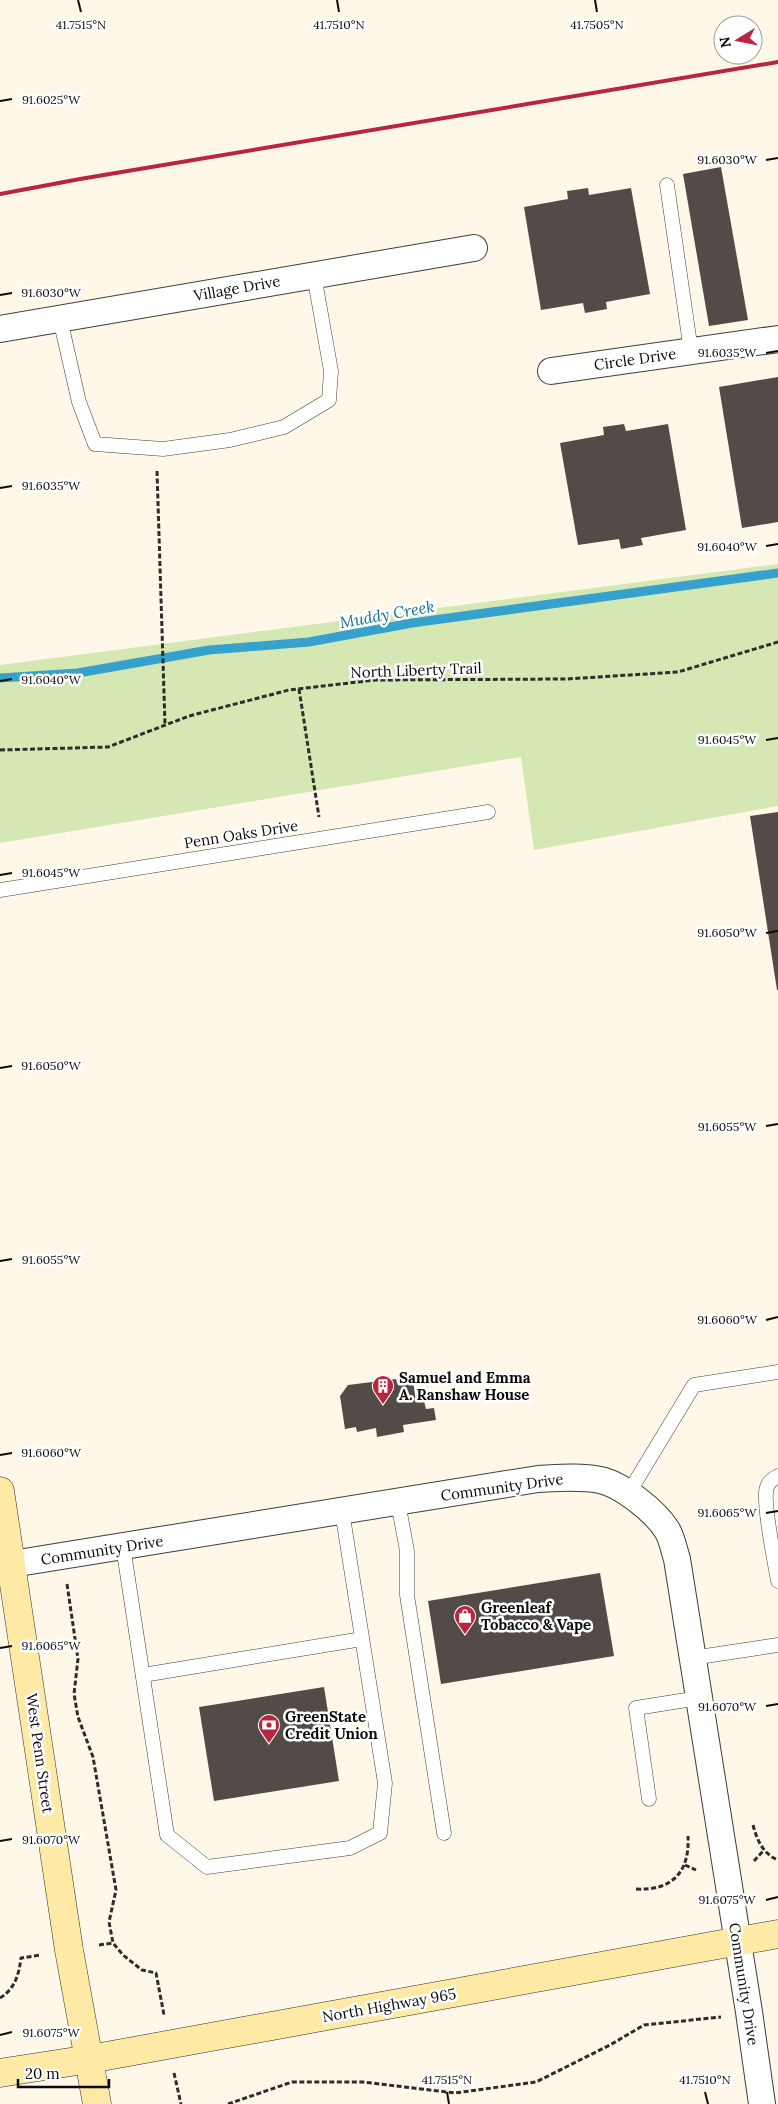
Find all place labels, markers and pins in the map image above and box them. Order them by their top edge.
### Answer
place label: Samuel and Emma A. Ranshaw House [399,1368,531,1404]
building icon: Samuel and Emma A. Ranshaw House [371,1374,395,1405]
place label: Greenleaf Tobacco & Vape [481,1598,591,1634]
shop icon: Greenleaf Tobacco & Vape [453,1604,477,1635]
place label: GreenState Credit Union [285,1707,378,1743]
bank icon: GreenState Credit Union [257,1713,281,1744]

